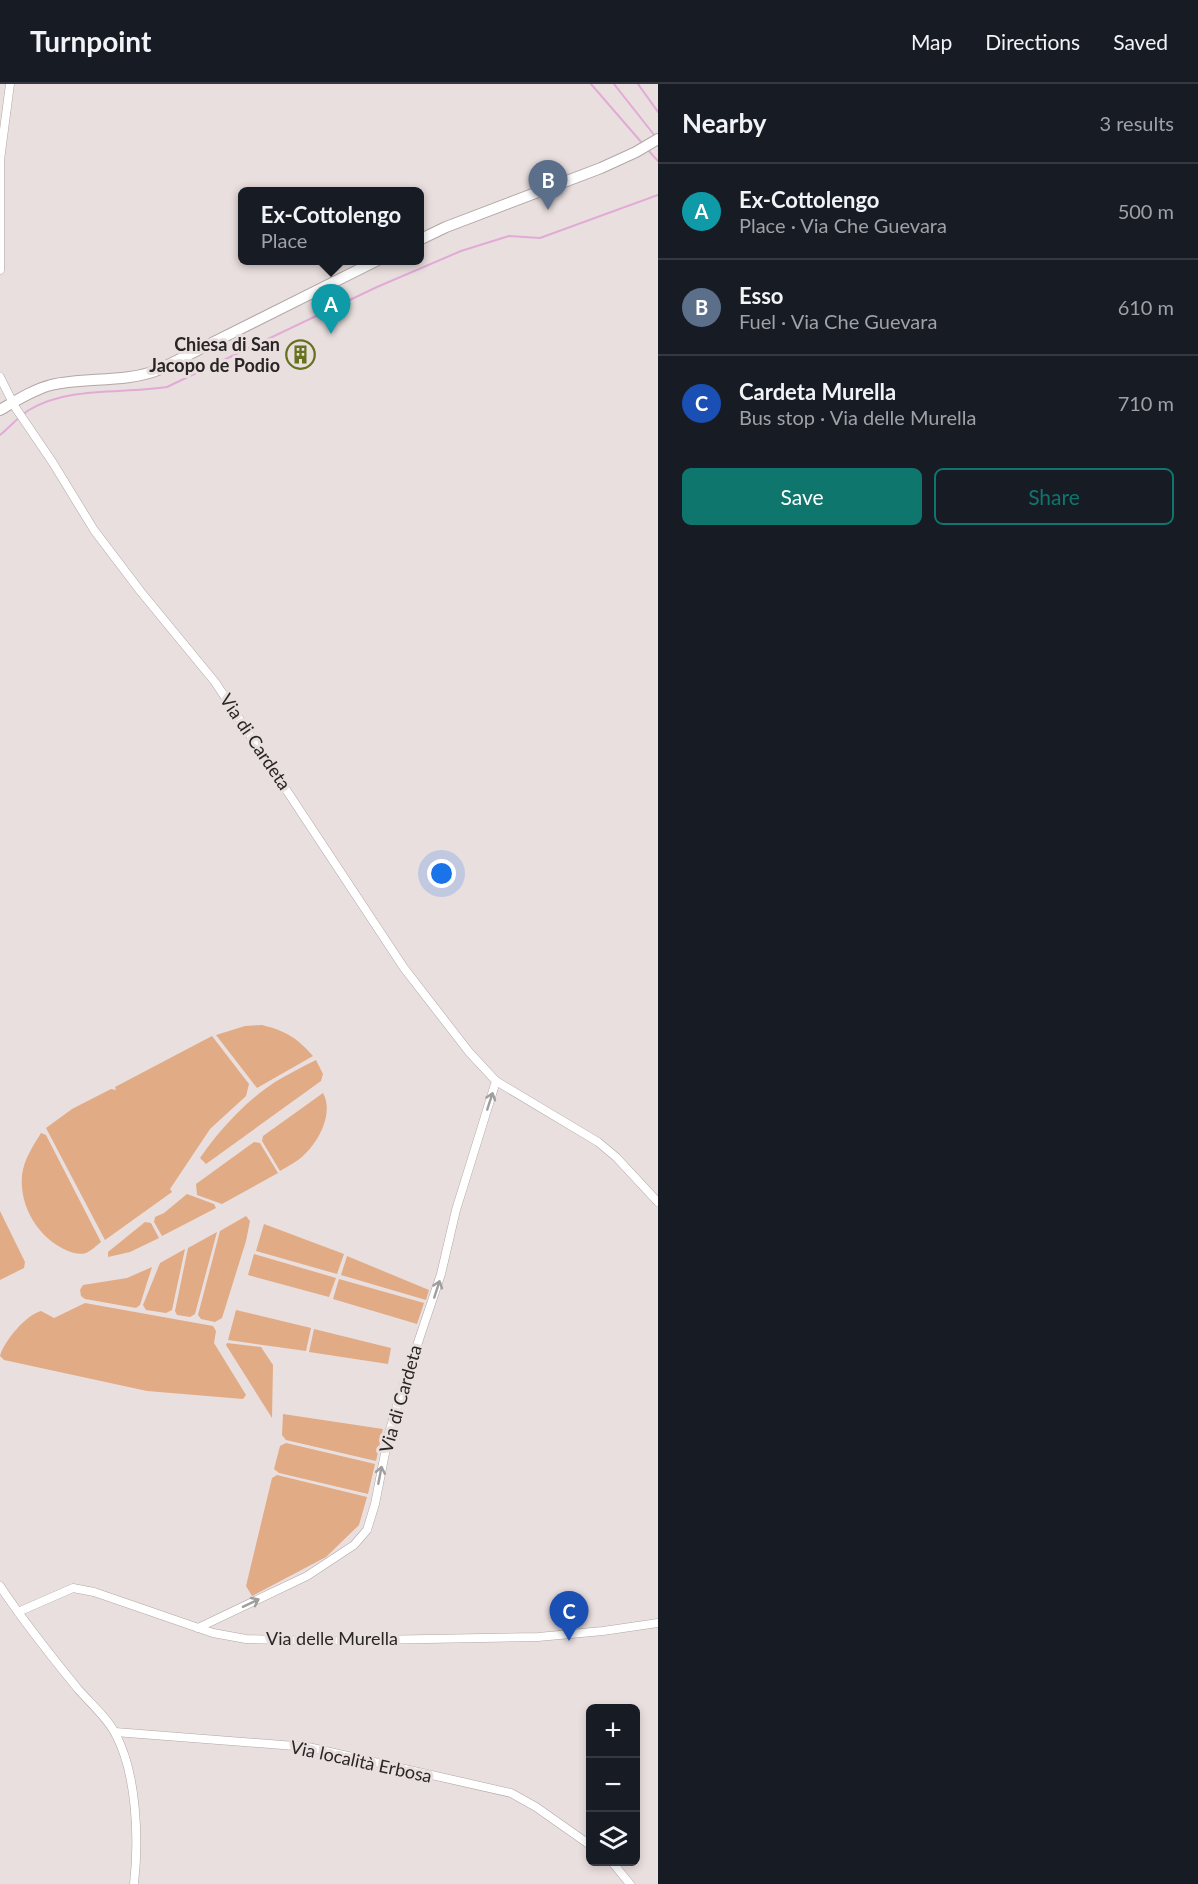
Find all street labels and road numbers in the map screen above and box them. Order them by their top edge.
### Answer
street label: Via di Cardeta [216,689,296,794]
street label: Via di Cardeta [374,1342,426,1455]
street label: Via delle Murella [266,1627,398,1649]
street label: Via località Erbosa [288,1735,434,1787]

